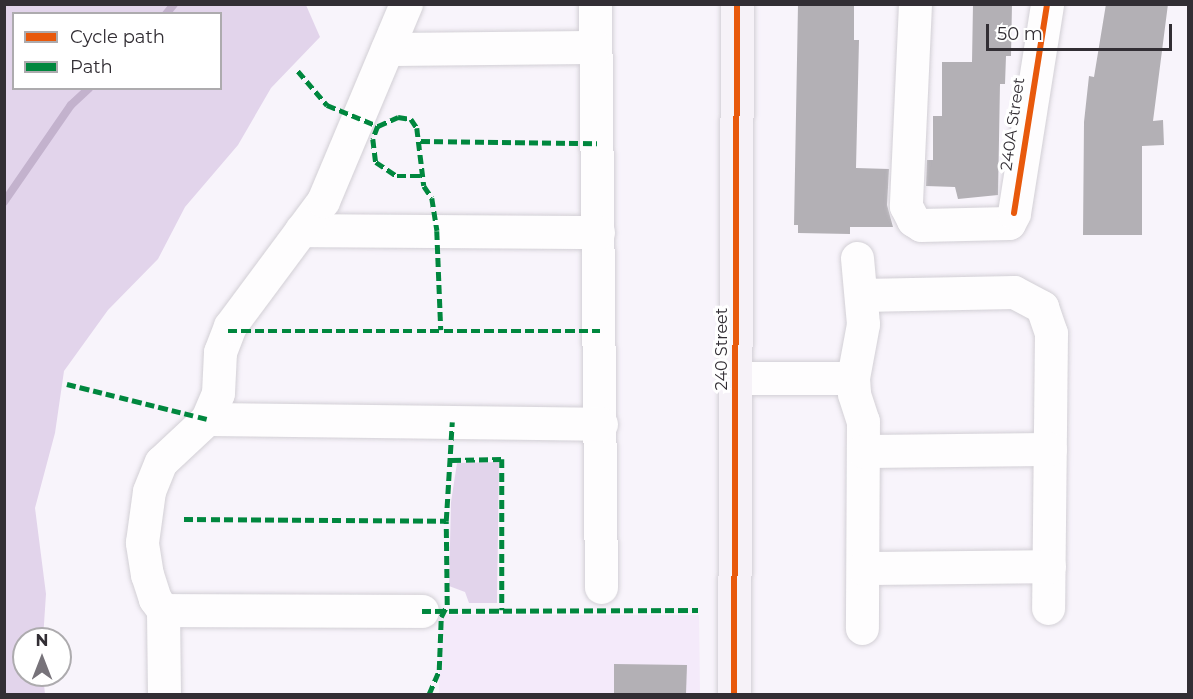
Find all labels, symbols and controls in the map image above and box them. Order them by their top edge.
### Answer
legend [12,12,222,90]
scale bar [989,12,1175,50]
text: 50 m [997,23,1043,45]
text: Cycle path [70,26,165,48]
text: Path [70,56,113,78]
street label: 240A Street [997,76,1029,172]
street label: 240 Street [712,308,732,390]
north arrow [12,627,72,687]
text: N [36,631,48,650]

